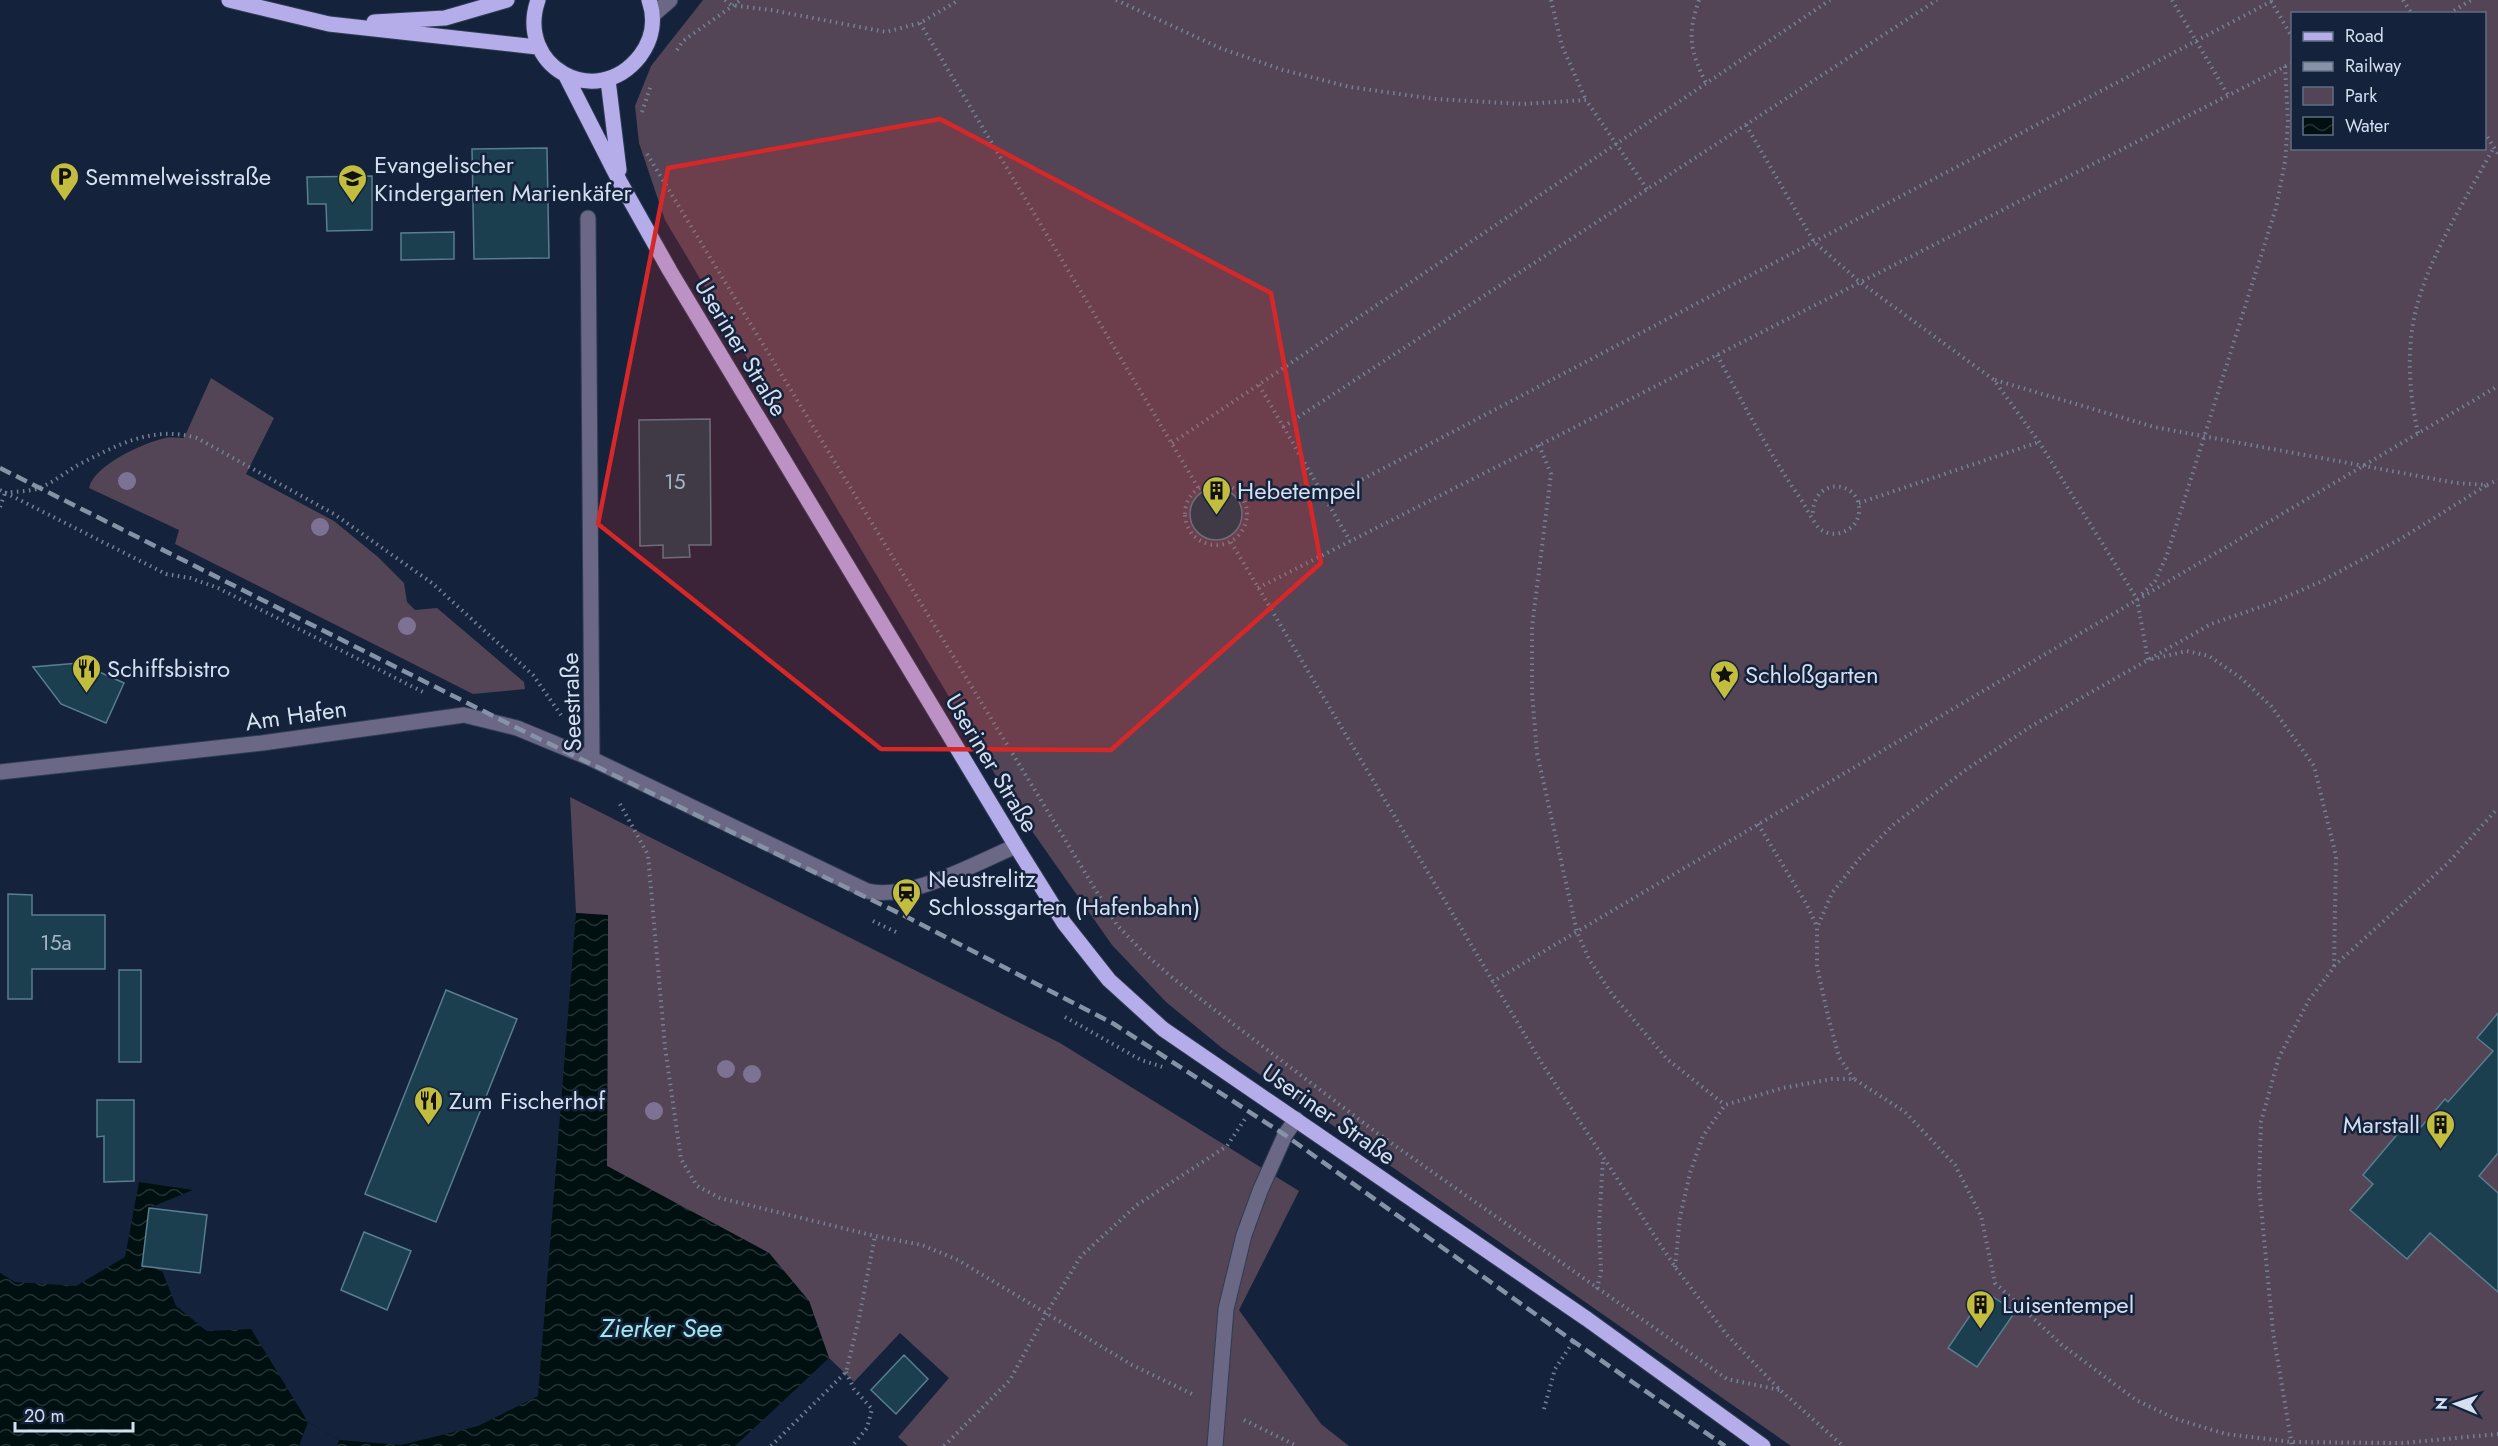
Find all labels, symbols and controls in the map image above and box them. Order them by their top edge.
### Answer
legend [2291,12,2486,150]
text: Road [2345,23,2384,49]
text: Railway [2345,53,2401,79]
text: Park [2345,83,2377,109]
text: Water [2345,113,2390,139]
place label: Evangelischer Kindergarten Marienkäfer [374,147,633,210]
place label: Semmelweisstraße [85,159,271,194]
parking icon: Semmelweisstraße [48,160,80,202]
school or university icon: Evangelischer Kindergarten Marienkäfer [337,162,369,204]
street label: Useriner Straße [686,271,796,423]
house number: 15 [664,467,686,497]
place label: Hebetempel [1237,473,1361,508]
building icon: Hebetempel [1200,474,1232,516]
place label: Schiffsbistro [107,651,230,686]
restaurant icon: Schiffsbistro [70,652,102,694]
street label: Seestraße [552,652,590,752]
place label: Schloßgarten [1745,657,1879,692]
place icon: Schloßgarten [1708,658,1740,700]
street label: Useriner Straße [937,687,1047,839]
street label: Am Hafen [243,691,349,739]
place label: Neustrelitz Schlossgarten (Hafenbahn) [928,861,1200,924]
station icon: Neustrelitz Schlossgarten (Hafenbahn) [891,876,923,918]
house number: 15a [40,928,72,958]
street label: Useriner Straße [1255,1055,1403,1173]
place label: Zum Fischerhof [449,1083,606,1118]
restaurant icon: Zum Fischerhof [412,1084,444,1126]
place label: Marstall [2343,1107,2420,1142]
building icon: Marstall [2425,1108,2457,1150]
place label: Luisentempel [2002,1287,2134,1322]
building icon: Luisentempel [1965,1288,1997,1330]
water label: Zierker See [599,1309,722,1347]
north arrow [2426,1374,2486,1434]
scale bar [15,1395,134,1433]
text: N [2430,1397,2453,1410]
text: 20 m [24,1403,64,1429]

